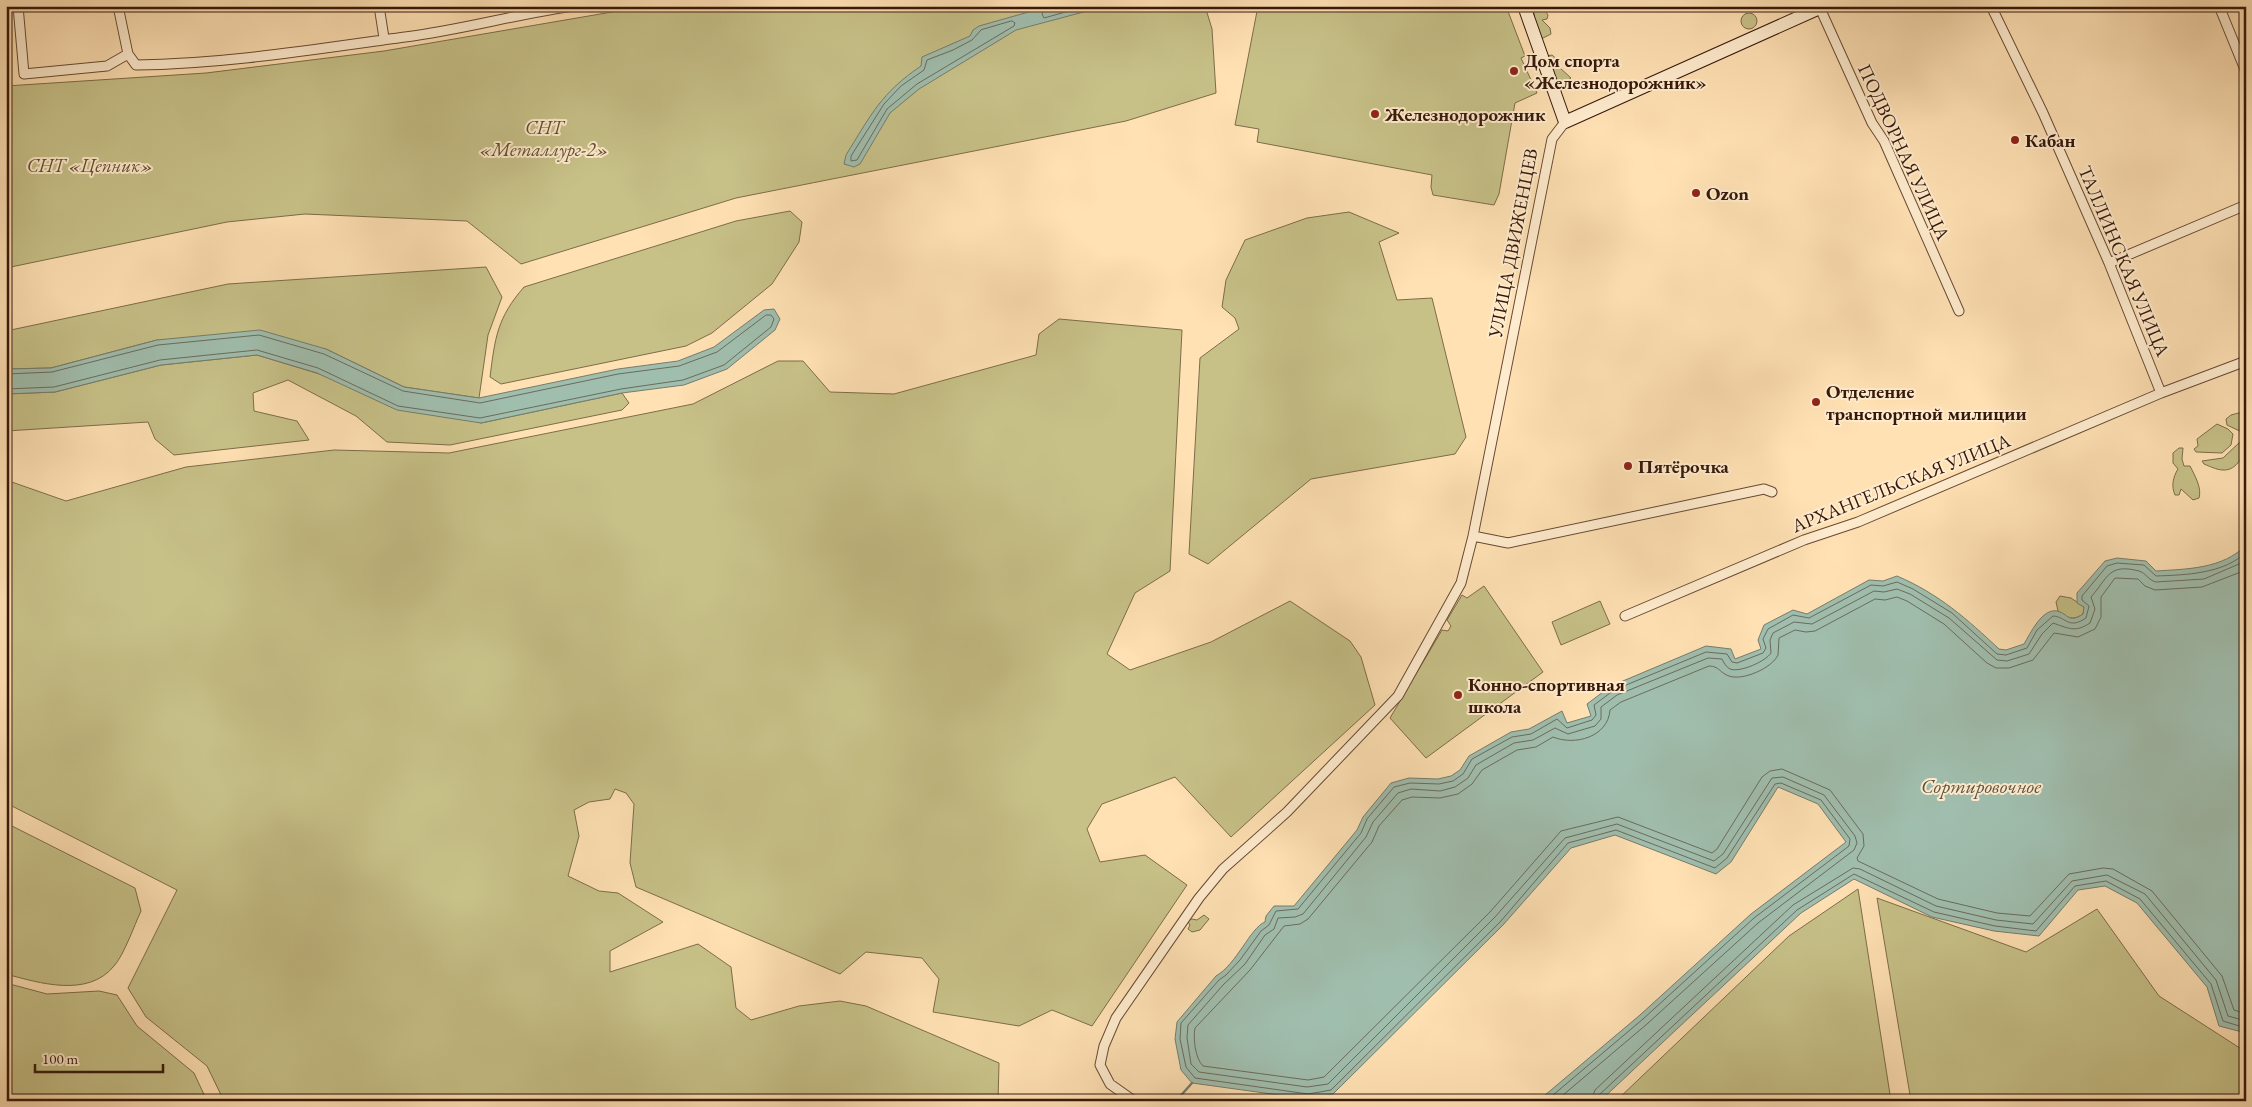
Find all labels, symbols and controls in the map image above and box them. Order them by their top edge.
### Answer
place label: Дом спорта «Железнодорожник» [1524,48,1707,95]
street label: ПОДВОРНАЯ УЛИЦА [1852,60,1956,245]
marker: Дом спорта «Железнодорожник» [1508,65,1520,77]
place label: Железнодорожник [1384,102,1546,127]
marker: Железнодорожник [1369,108,1381,120]
park label: СНТ «Металлург-2» [479,115,609,162]
place label: Кабан [2025,128,2075,153]
marker: Кабан [2009,134,2021,146]
street label: УЛИЦА ДВИЖЕНЦЕВ [1482,146,1544,341]
park label: СНТ «Цепник» [27,153,153,178]
street label: ТАЛЛИНСКАЯ УЛИЦА [2072,162,2176,361]
place label: Ozon [1706,181,1749,206]
marker: Ozon [1690,187,1702,199]
place label: Отделение транспортной милиции [1826,379,2027,426]
marker: Отделение транспортной милиции [1810,396,1822,408]
street label: АРХАНГЕЛЬСКАЯ УЛИЦА [1787,427,2015,539]
place label: Пятёрочка [1638,454,1730,479]
marker: Пятёрочка [1622,460,1634,472]
place label: Конно-спортивная школа [1468,672,1625,719]
marker: Конно-спортивная школа [1452,689,1464,701]
water label: Сортировочное [1921,773,2041,799]
scale bar [35,1042,162,1074]
text: 100 m [42,1049,79,1068]

